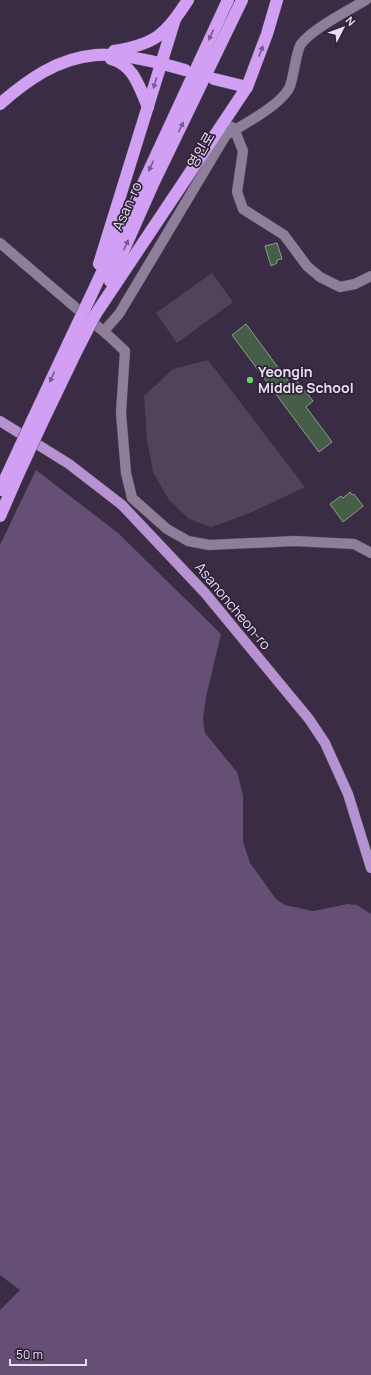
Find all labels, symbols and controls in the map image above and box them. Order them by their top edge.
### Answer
north arrow [323,8,363,48]
text: N [343,13,359,29]
one-way arrow [208,30,214,42]
one-way arrow [258,44,264,56]
one-way arrow [152,77,158,89]
one-way arrow [178,121,184,132]
street label: 영인로 [182,128,219,171]
one-way arrow [148,160,154,172]
street label: Asan-ro [107,178,146,233]
one-way arrow [123,239,129,250]
place label: Yeongin Middle School [258,362,354,397]
one-way arrow [49,371,55,383]
marker: Yeongin Middle School [245,375,255,385]
street label: Asanoncheon-ro [191,558,276,653]
scale bar [10,1341,86,1367]
text: 50 m [16,1346,43,1363]

